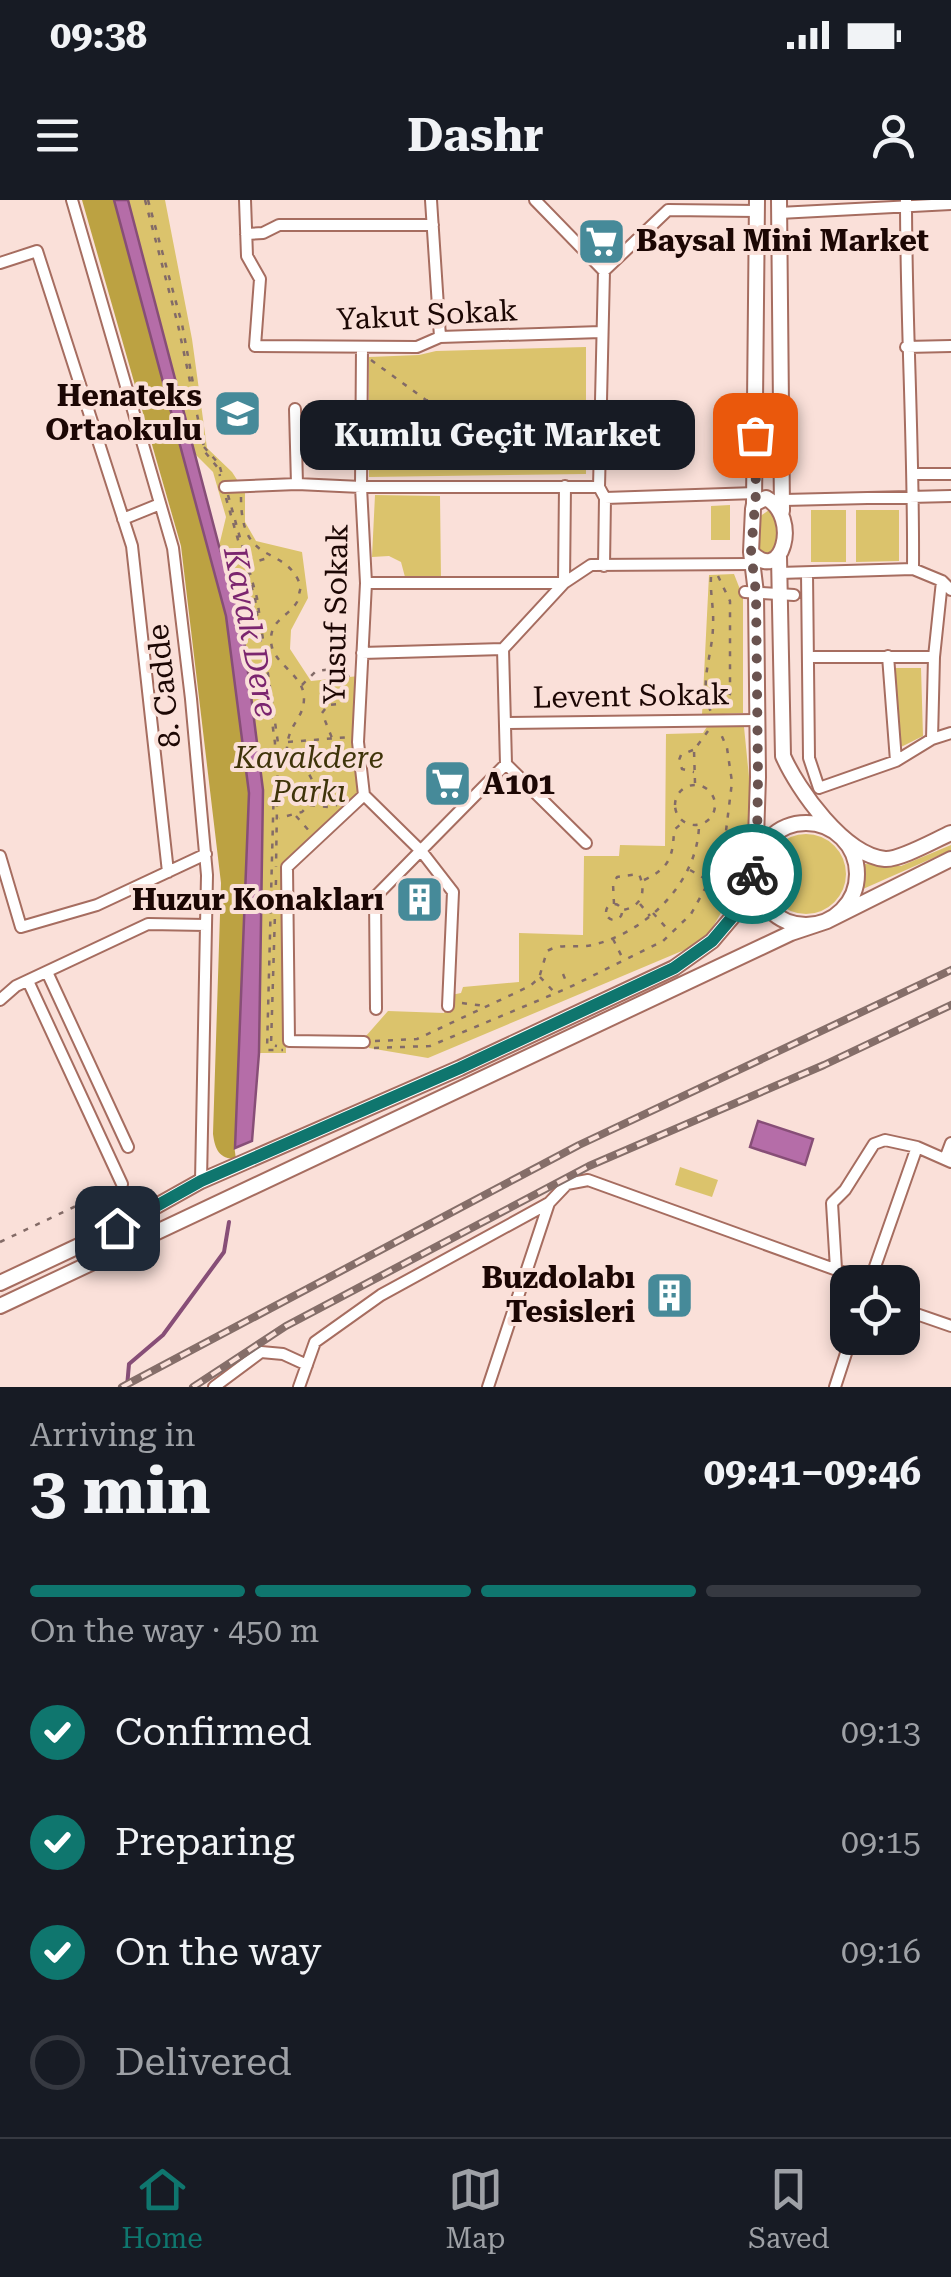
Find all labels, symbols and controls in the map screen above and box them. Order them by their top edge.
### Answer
text: 09:38 [50,13,147,57]
icon: menu [30,108,85,163]
icon: person [866,108,921,163]
text: Dashr [407,109,544,162]
supermarket icon: Baysal Mini Market [575,215,627,267]
place label: Baysal Mini Market [636,223,929,258]
street label: Yakut Sokak [335,292,519,337]
place label: Henateks Ortaokulu [45,378,202,447]
school or university icon: Henateks Ortaokulu [211,387,263,439]
pin [713,393,798,478]
callout: Kumlu Geçit Market [300,400,695,470]
icon: bag [728,408,783,463]
text: Kumlu Geçit Market [334,416,661,454]
street label: Yusuf Sokak [316,523,355,705]
water label: Kavak Dere [216,543,286,720]
street label: 8. Cadde [140,622,187,750]
street label: Levent Sokak [532,676,730,715]
park label: Kavakdere Parkı [233,740,384,809]
supermarket icon: A101 [422,758,474,810]
place label: A101 [483,766,555,801]
courier [702,824,802,924]
icon: bike [725,847,780,902]
building icon: Huzur Konakları [393,874,445,926]
place label: Huzur Konakları [132,882,384,917]
pin [75,1186,160,1271]
icon: home [90,1201,145,1256]
place label: Buzdolabı Tesisleri [481,1260,635,1329]
map controls [830,1265,920,1355]
button: locate [830,1265,920,1355]
building icon: Buzdolabı Tesisleri [644,1269,696,1321]
text: Arriving in [30,1416,195,1454]
text: 09:41–09:46 [704,1450,921,1494]
text: 3 min [30,1453,211,1529]
text: On the way · 450 m [30,1612,319,1650]
icon: check [30,1705,85,1760]
text: Confirmed [115,1710,312,1754]
text: 09:13 [841,1713,921,1751]
icon: check [30,1815,85,1870]
text: Preparing [115,1820,295,1864]
text: 09:15 [841,1823,921,1861]
icon: check [30,1925,85,1980]
text: On the way [115,1930,321,1974]
text: 09:16 [841,1933,921,1971]
text: Delivered [115,2040,292,2084]
tab: Home [121,2162,203,2255]
tab: Map [446,2162,505,2255]
tab: Saved [748,2162,830,2255]

